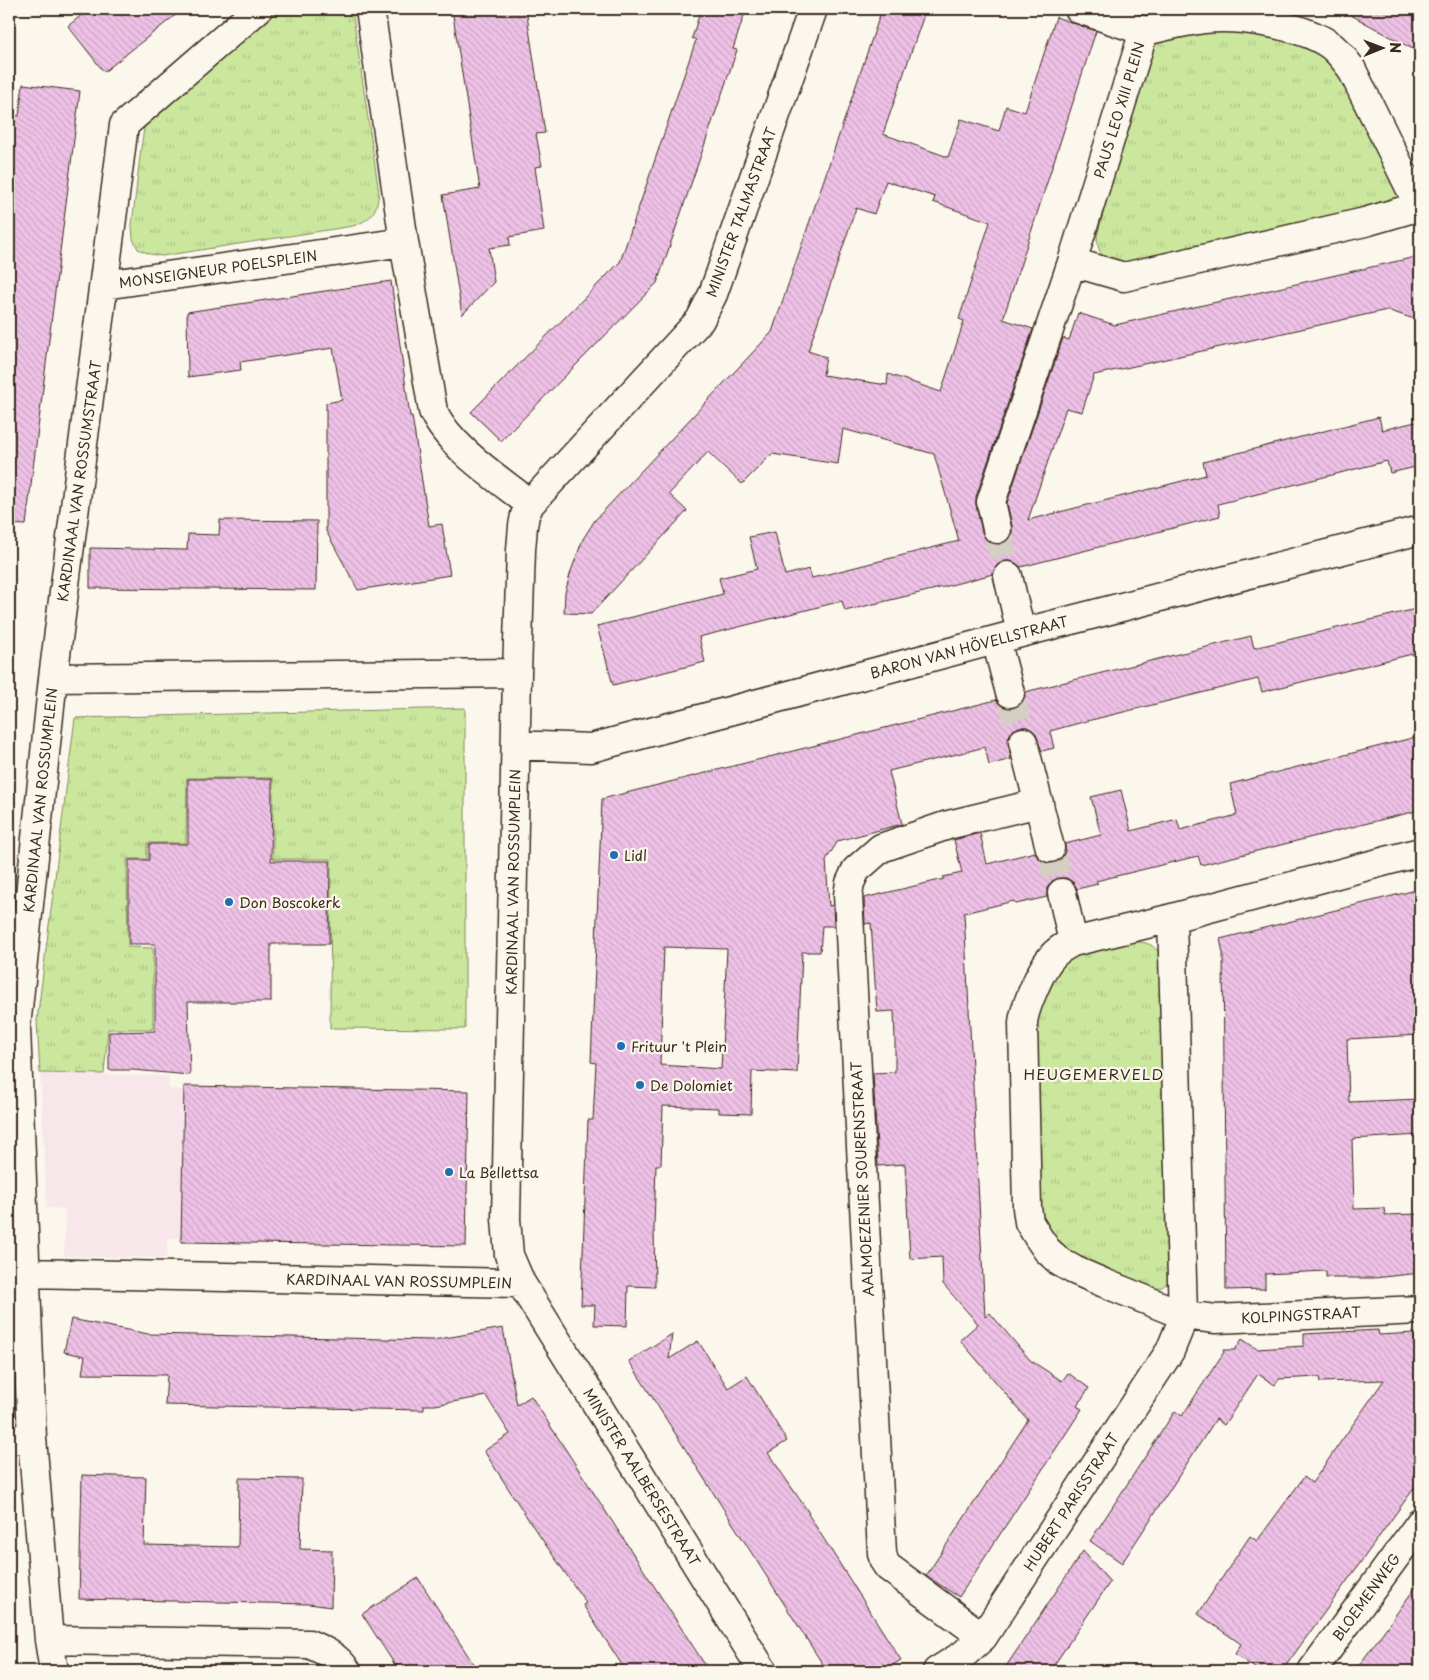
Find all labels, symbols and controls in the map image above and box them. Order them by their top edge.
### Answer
north arrow [1356,22,1406,72]
street label: PAUS LEO XIII PLEIN [1088,39,1150,181]
text: N [1385,42,1406,53]
street label: MINISTER TALMASTRAAT [700,124,782,300]
street label: MONSEIGNEUR POELSPLEIN [118,245,318,293]
street label: KARDINAAL VAN ROSSUMSTRAAT [52,359,106,603]
street label: BARON VAN HÖVELLSTRAAT [868,610,1071,684]
street label: KARDINAAL VAN ROSSUMPLEIN [18,687,62,913]
street label: KARDINAAL VAN ROSSUMPLEIN [501,769,525,995]
place label: Lidl [624,845,647,866]
marker: Lidl [608,849,620,861]
place label: Don Boscokerk [239,892,341,913]
marker: Don Boscokerk [223,896,235,908]
place label: Frituur 't Plein [631,1036,727,1057]
marker: Frituur 't Plein [615,1040,627,1052]
street label: AALMOEZENIER SOURENSTRAAT [845,1061,879,1297]
district label: HEUGEMERVELD [1024,1062,1164,1085]
place label: De Dolomiet [650,1075,733,1096]
marker: De Dolomiet [634,1079,646,1091]
place label: La Bellettsa [459,1162,539,1183]
marker: La Bellettsa [443,1166,455,1178]
street label: KARDINAAL VAN ROSSUMPLEIN [286,1269,512,1293]
street label: KOLPINGSTRAAT [1241,1301,1362,1329]
street label: MINISTER AALBERSESTRAAT [578,1384,706,1571]
street label: HUBERT PARISSTRAAT [1018,1428,1124,1575]
street label: BLOEMENWEG [1327,1549,1405,1645]

